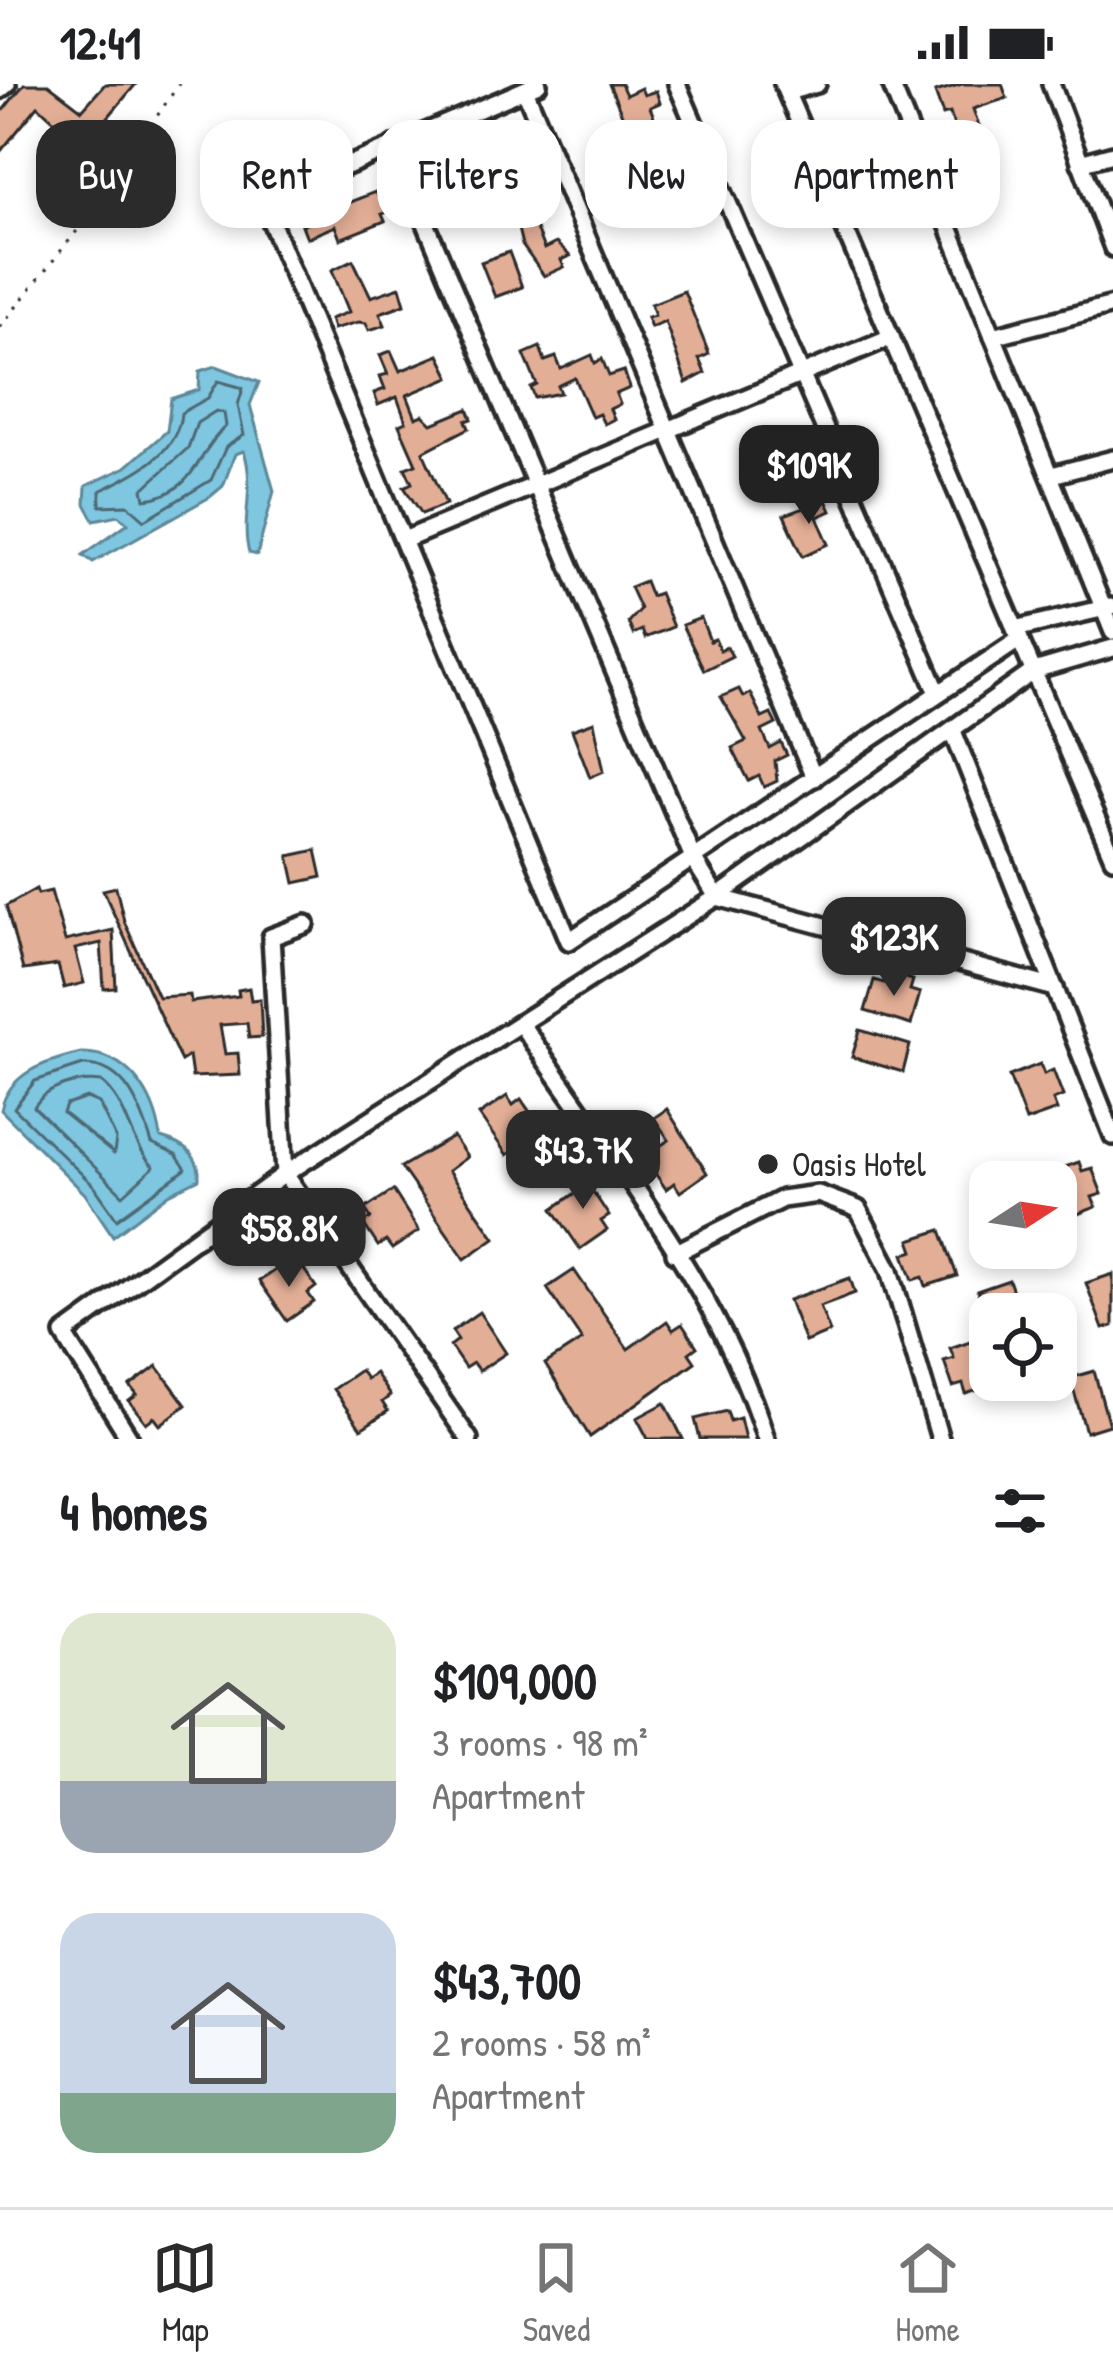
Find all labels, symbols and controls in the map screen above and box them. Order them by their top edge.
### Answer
text: 12:41 [60,12,141,73]
chip: Buy [36,120,176,228]
chip: Rent [200,120,353,228]
chip: Filters [377,120,561,228]
chip: New [585,120,727,228]
chip: Apartment [751,120,1000,228]
pin: $109K [725,425,893,527]
text: $109K [766,437,852,490]
pin: $123K [810,897,978,999]
text: $123K [849,909,939,962]
pin: $43.7K [485,1110,681,1212]
text: $43.7K [533,1122,633,1175]
place label: Oasis Hotel [792,1142,926,1186]
marker: Oasis Hotel [755,1151,781,1177]
north arrow [969,1161,1077,1269]
map controls [969,1161,1077,1401]
pin: $58.8K [191,1188,387,1290]
text: $58.8K [240,1200,338,1253]
button: locate [969,1293,1077,1401]
text: 4 homes [60,1477,207,1546]
icon: filters [987,1478,1053,1544]
text: $109,000 [432,1646,597,1715]
icon: home [156,1661,300,1805]
text: 3 rooms · 98 m² [432,1715,648,1768]
text: Apartment [432,1768,585,1821]
text: $43,700 [432,1946,581,2015]
icon: home [156,1961,300,2105]
text: 2 rooms · 58 m² [432,2015,651,2068]
text: Apartment [432,2068,585,2121]
tab: Map [152,2235,218,2351]
tab: Saved [523,2235,590,2351]
tab: Home [895,2235,961,2351]

